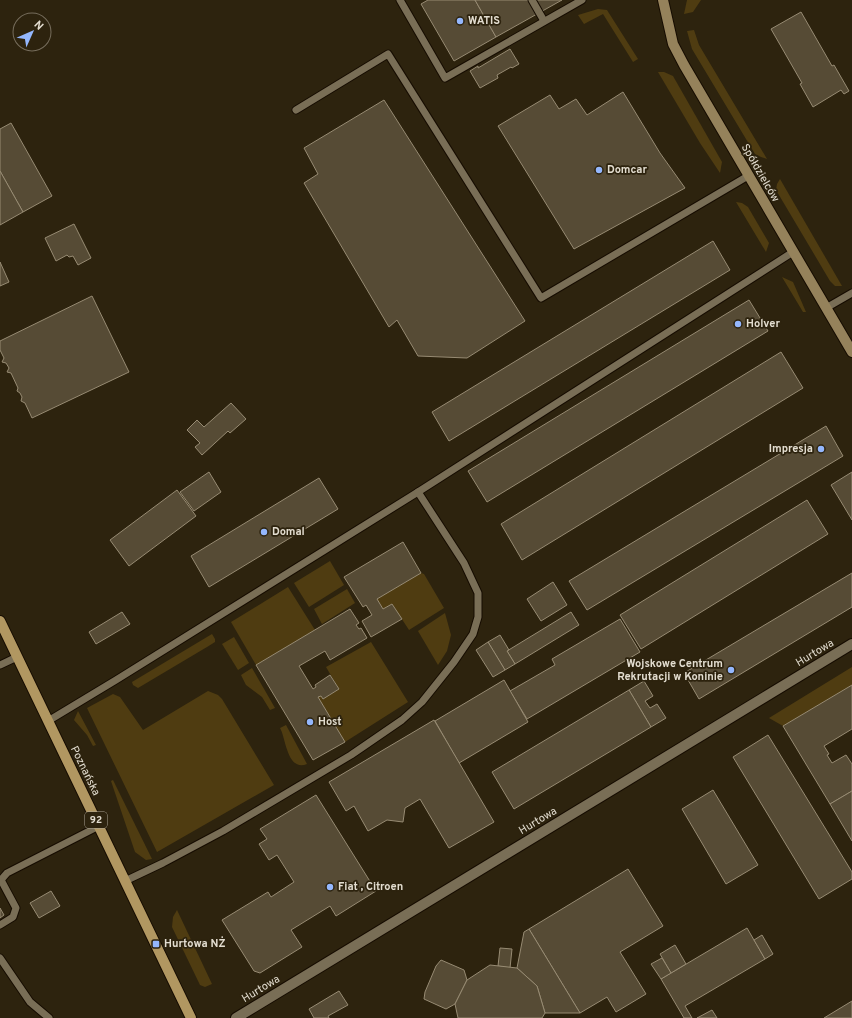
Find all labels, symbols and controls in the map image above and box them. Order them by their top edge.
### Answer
north arrow [12,12,52,52]
place label: WATIS [468,14,500,28]
marker: WATIS [455,16,465,26]
text: N [31,18,46,33]
street label: Spółdzielców [738,141,782,205]
place label: Domcar [607,163,648,177]
marker: Domcar [594,165,604,175]
place label: Holver [746,317,781,331]
marker: Holver [733,319,743,329]
place label: Impresja [769,442,813,456]
marker: Impresja [816,444,826,454]
place label: Domal [272,525,305,539]
marker: Domal [259,527,269,537]
street label: Hurtowa [793,636,837,670]
place label: Wojskowe Centrum Rekrutacji w Koninie [617,657,723,684]
marker: Wojskowe Centrum Rekrutacji w Koninie [726,665,736,675]
place label: Host [318,715,342,729]
marker: Host [305,717,315,727]
street label: Poznańska [67,744,103,798]
street label: Hurtowa [516,804,560,838]
road number: 92 [85,812,107,828]
place label: Fiat , Citroen [338,880,403,894]
marker: Fiat , Citroen [325,882,335,892]
place label: Hurtowa NŻ [164,936,225,951]
marker: Hurtowa NŻ [151,939,161,949]
street label: Hurtowa [239,972,283,1006]

